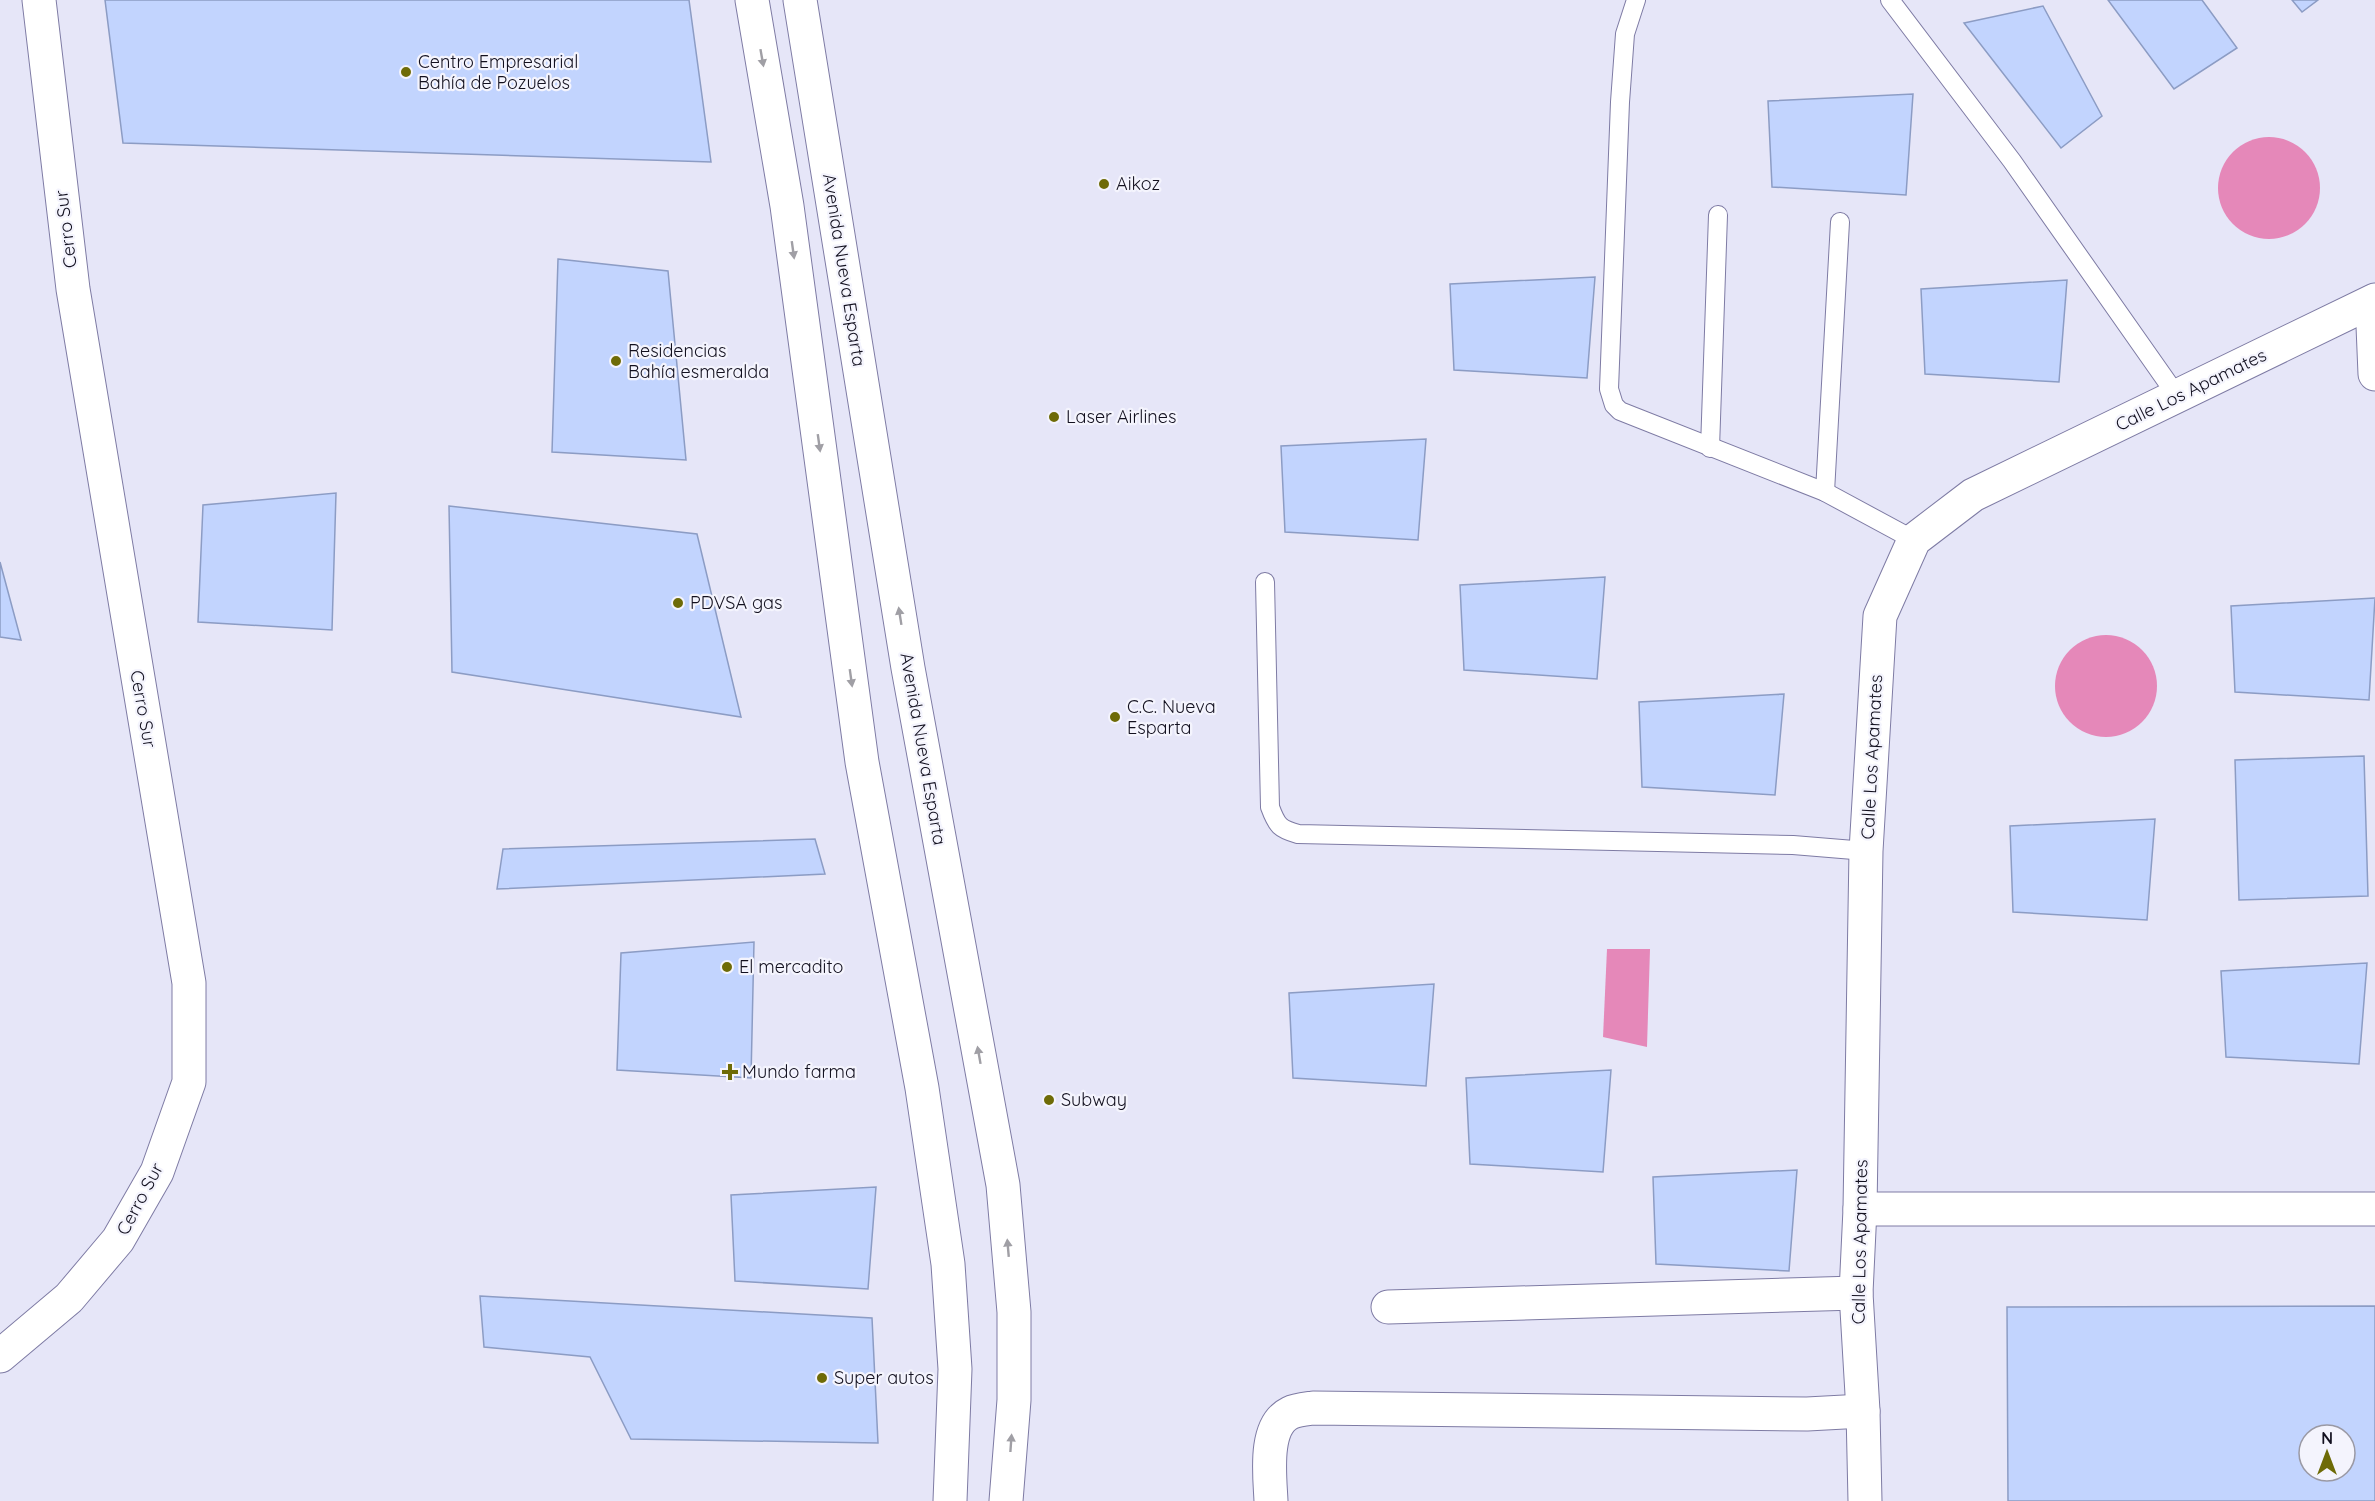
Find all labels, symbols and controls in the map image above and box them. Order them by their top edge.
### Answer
one-way arrow [758,48,767,67]
place label: Centro Empresarial Bahía de Pozuelos [418,50,578,94]
marker: Centro Empresarial Bahía de Pozuelos [399,65,413,79]
street label: Avenida Nueva Esparta [818,172,871,368]
place label: Aikoz [1116,172,1160,195]
marker: Aikoz [1097,177,1111,191]
street label: Cerro Sur [49,189,82,269]
one-way arrow [789,241,798,260]
place label: Residencias Bahía esmeralda [628,339,769,383]
street label: Calle Los Apamates [2112,343,2270,436]
marker: Residencias Bahía esmeralda [609,354,623,368]
place label: Laser Airlines [1066,405,1176,428]
marker: Laser Airlines [1047,410,1061,424]
one-way arrow [815,434,824,453]
place label: PDVSA gas [690,591,782,614]
marker: PDVSA gas [671,596,685,610]
one-way arrow [895,606,904,625]
street label: Avenida Nueva Esparta [895,651,952,847]
street label: Cerro Sur [125,668,162,750]
one-way arrow [846,669,855,688]
street label: Calle Los Apamates [1856,674,1887,840]
place label: C.C. Nueva Esparta [1127,695,1216,739]
marker: C.C. Nueva Esparta [1108,710,1122,724]
place label: El mercadito [739,955,843,978]
marker: El mercadito [720,960,734,974]
one-way arrow [974,1046,983,1065]
place label: Mundo farma [742,1060,856,1083]
marker: Mundo farma [723,1065,737,1079]
place label: Subway [1061,1088,1127,1111]
marker: Subway [1042,1093,1056,1107]
street label: Cerro Sur [111,1159,168,1239]
street label: Calle Los Apamates [1847,1159,1872,1325]
one-way arrow [1003,1239,1013,1258]
place label: Super autos [834,1366,934,1389]
marker: Super autos [815,1371,829,1385]
north arrow [2297,1423,2357,1483]
text: N [2321,1428,2333,1448]
one-way arrow [1006,1433,1016,1452]

